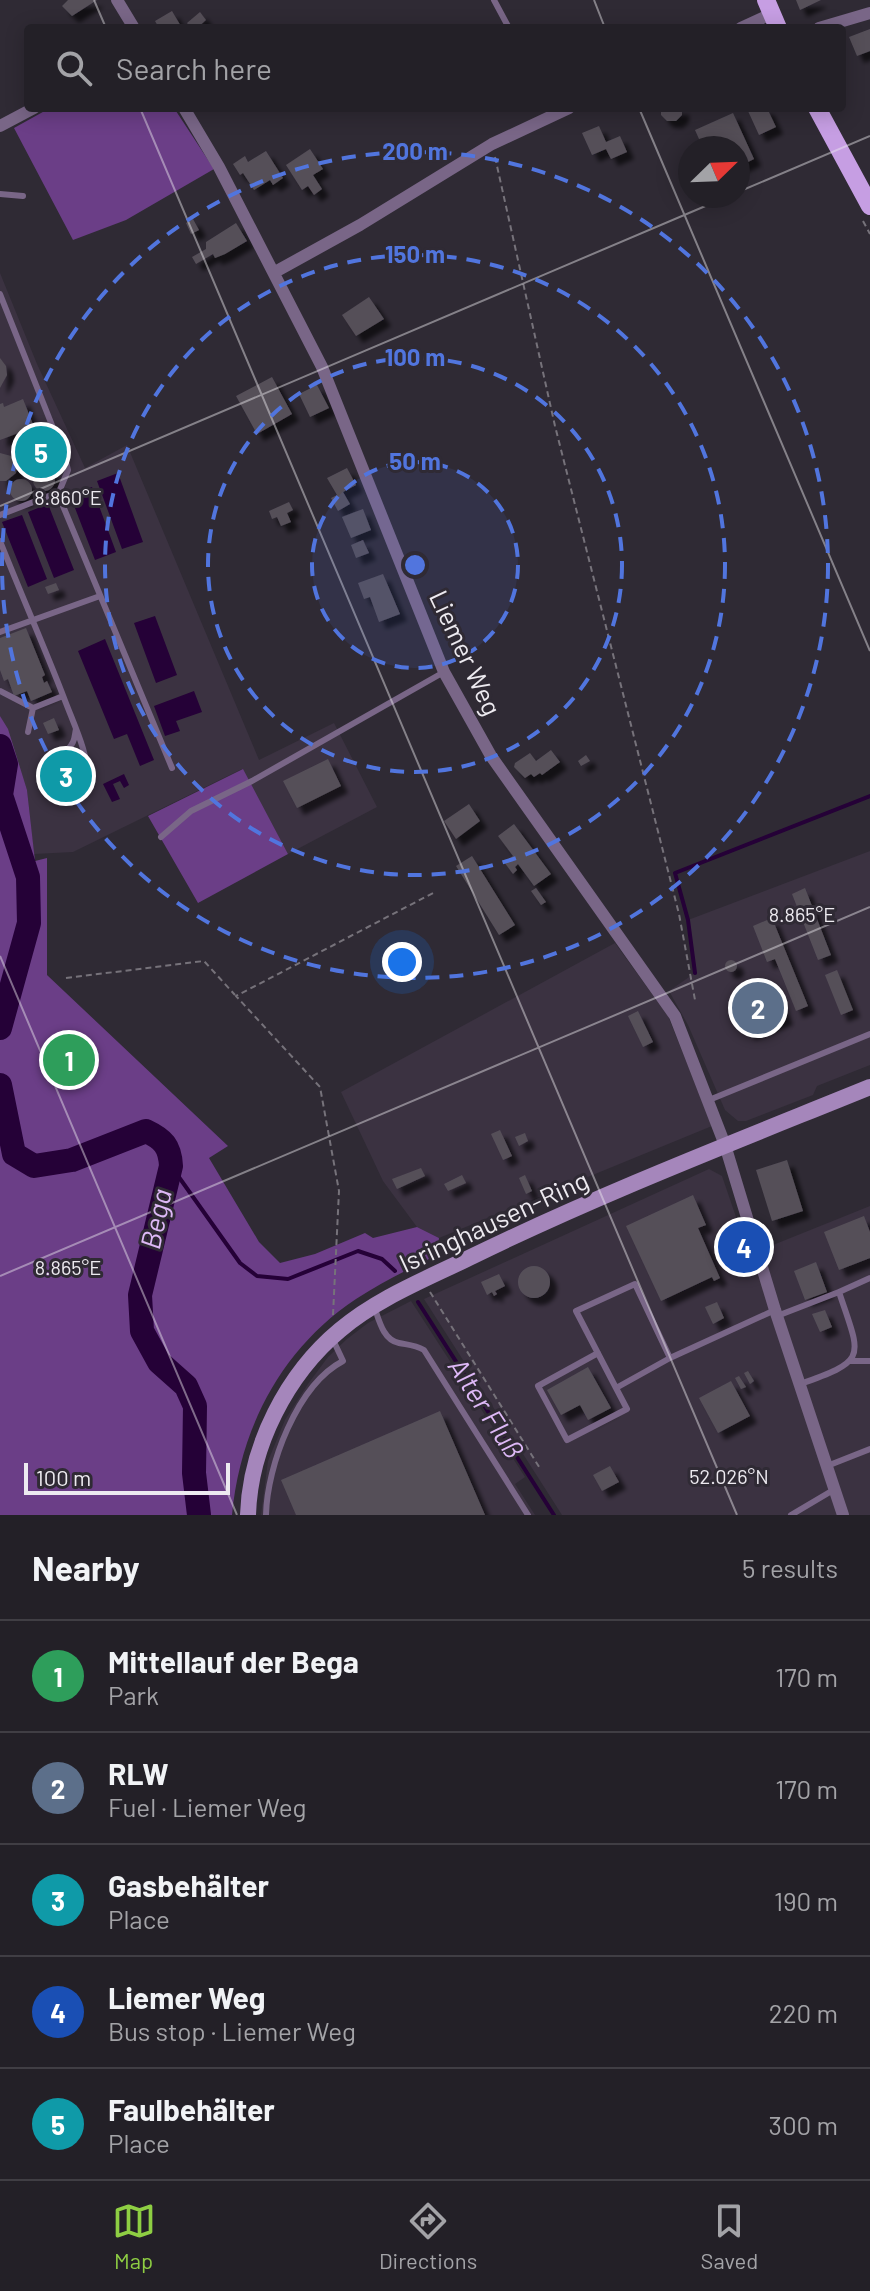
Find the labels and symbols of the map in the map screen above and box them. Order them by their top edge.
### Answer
text: 200 m [382,136,448,165]
north arrow [678,136,750,208]
text: 150 m [385,239,445,268]
text: 100 m [385,342,445,371]
pin: 5 [15,422,67,482]
text: 50 m [389,446,441,475]
text: 8.860°E [34,485,102,509]
centre of rings [401,551,429,579]
street label: Liemer Weg [424,585,509,720]
pin: 3 [40,746,92,806]
text: 8.865°E [769,902,835,926]
your location [382,942,422,982]
pin: 2 [732,978,784,1038]
pin: 1 [43,1030,95,1090]
street label: Isringhausen-Ring [394,1163,593,1278]
water label: Bega [132,1185,178,1252]
pin: 4 [718,1217,770,1277]
text: 8.865°E [35,1255,101,1279]
water label: Alter Fluß [442,1351,532,1464]
scale bar [24,1459,230,1495]
text: 52.026°N [689,1464,769,1488]

